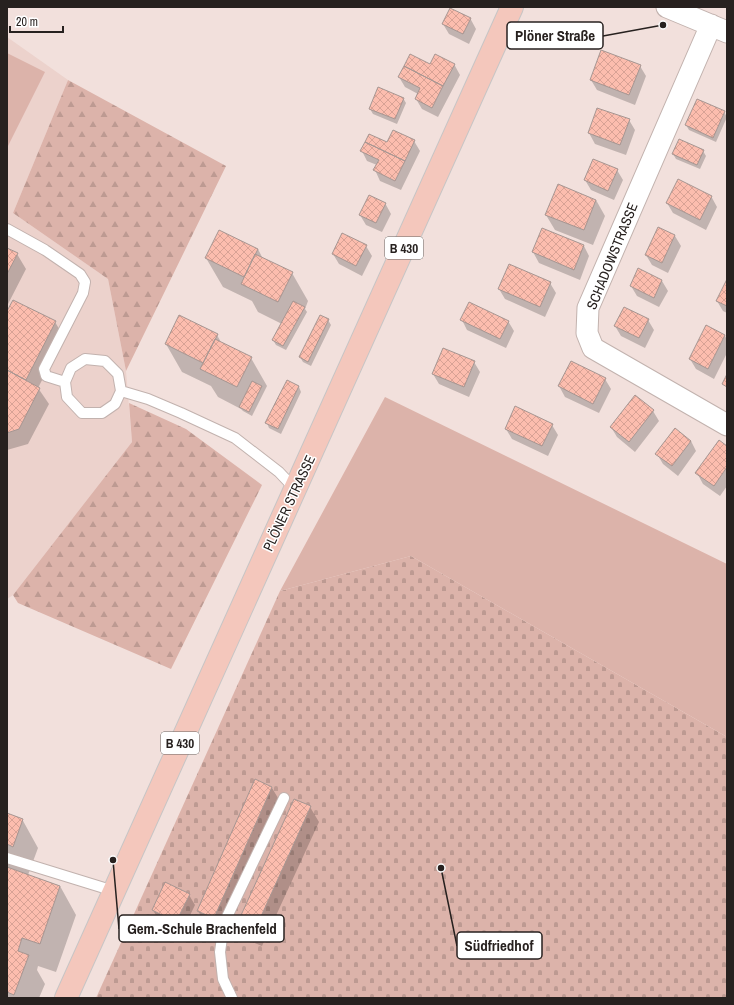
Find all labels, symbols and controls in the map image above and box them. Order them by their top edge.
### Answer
scale bar [10,8,63,34]
text: 20 m [16,14,38,30]
callout: Plöner Straße [507,22,603,49]
text: Plöner Straße [515,25,595,46]
street label: SCHADOWSTRASSE [582,200,642,312]
road number: B 430 [385,237,423,259]
street label: PLÖNER STRASSE [259,452,319,554]
road number: B 430 [161,732,199,754]
callout: Gem.-Schule Brachenfeld [119,915,284,942]
text: Gem.-Schule Brachenfeld [127,918,277,939]
callout: Südfriedhof [457,932,542,959]
text: Südfriedhof [464,935,534,956]

